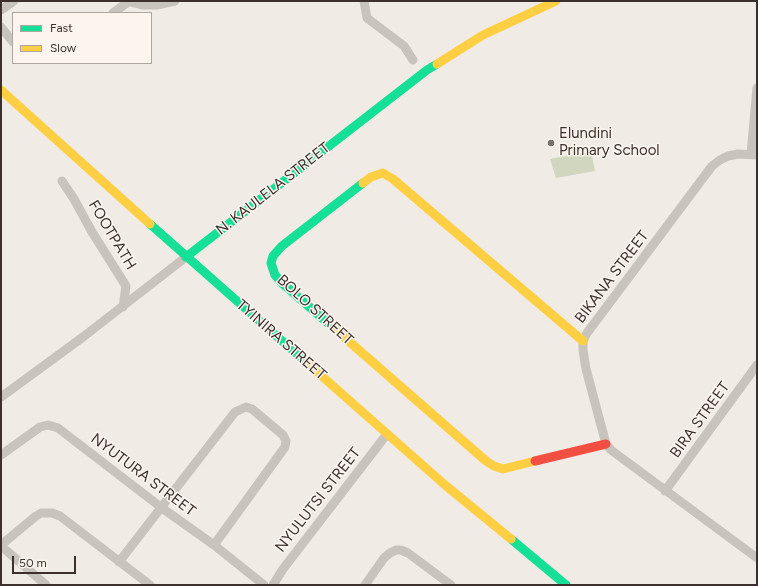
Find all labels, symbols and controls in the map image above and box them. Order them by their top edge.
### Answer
legend [12,12,152,64]
text: Fast [50,21,73,35]
text: Slow [50,41,76,55]
place label: Elundini Primary School [559,125,660,160]
marker: Elundini Primary School [546,138,556,148]
street label: N. KAULELA STREET [212,139,334,239]
street label: FOOTPATH [84,197,140,273]
street label: BIKANA STREET [571,227,653,327]
street label: BOLO STREET [273,271,357,349]
street label: TYINIRA STREET [232,296,330,384]
street label: BIRA STREET [666,379,734,461]
street label: NYUTURA STREET [87,430,199,520]
street label: NYULUTSI STREET [272,444,364,556]
scale bar [14,548,78,574]
text: 50 m [19,556,47,570]

